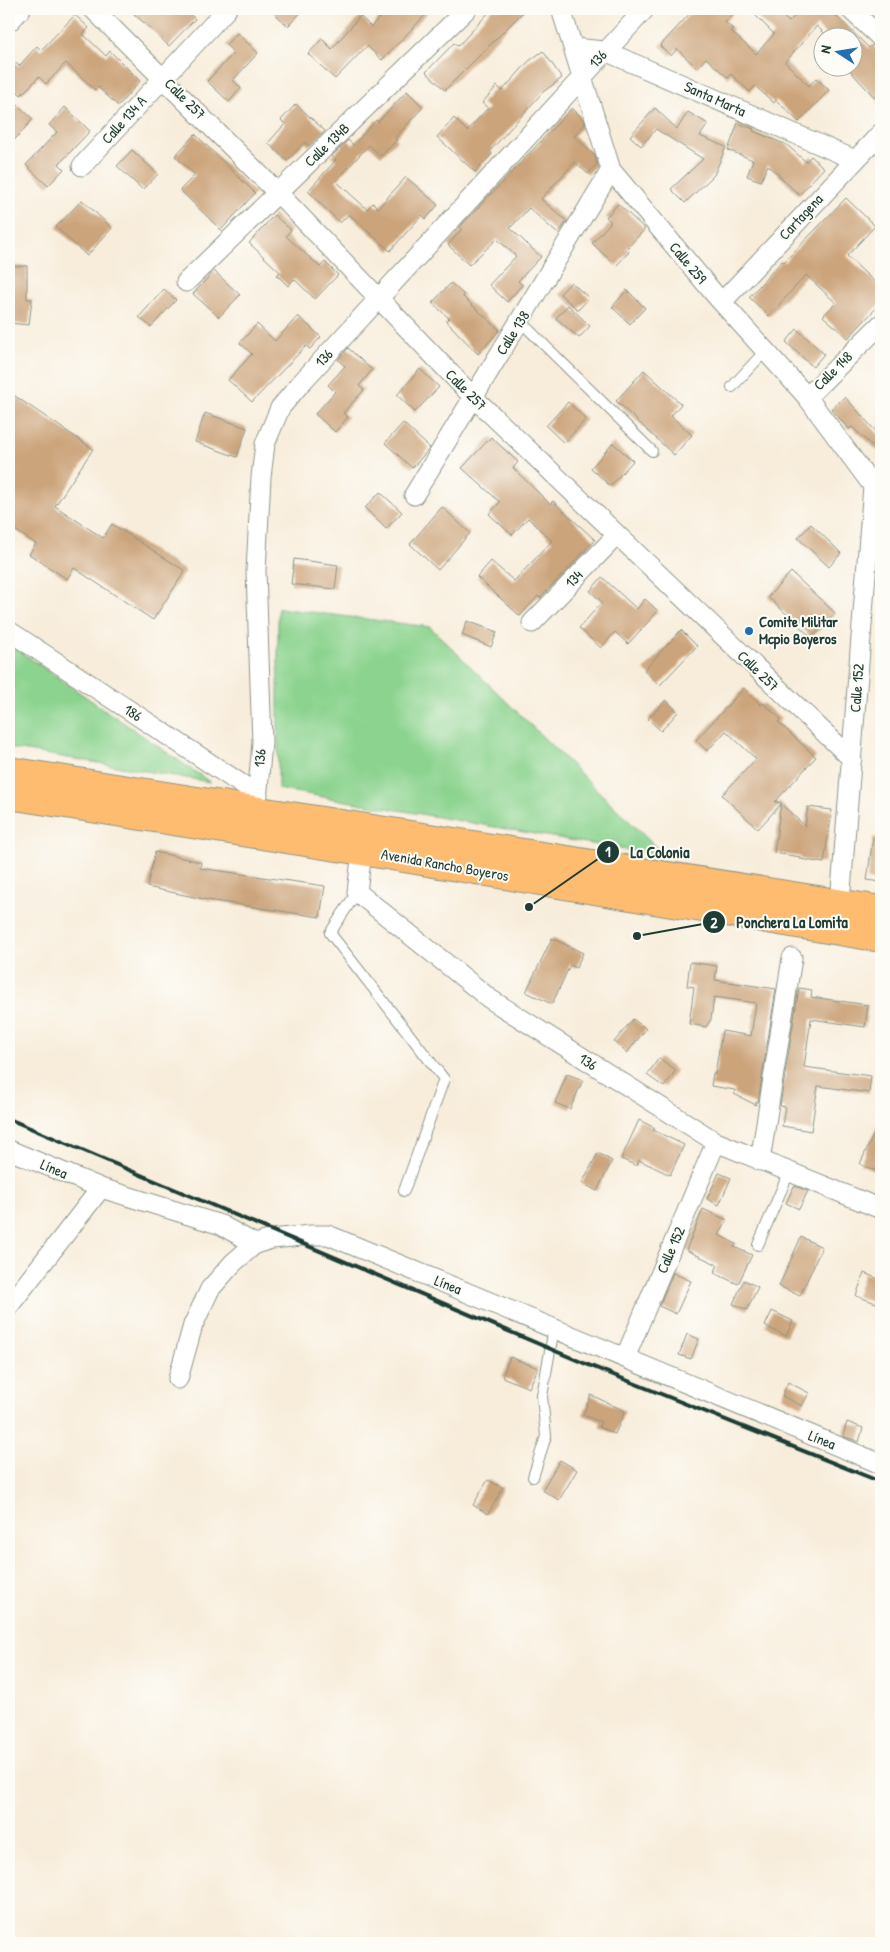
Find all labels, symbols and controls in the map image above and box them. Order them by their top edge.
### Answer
north arrow [812,28,862,78]
text: N [815,43,835,55]
street label: 136 [584,45,612,72]
street label: Calle 257 [160,73,211,124]
street label: Santa Marta [681,76,750,122]
street label: Calle 134 A [96,90,151,148]
street label: Calle 134B [299,118,354,171]
street label: Cartagena [774,189,828,244]
street label: Calle 259 [665,237,712,289]
street label: Calle 138 [491,307,534,359]
street label: 136 [310,344,338,371]
street label: Calle 148 [808,346,857,395]
street label: Calle 257 [441,364,492,415]
street label: 134 [560,565,588,592]
place label: Comite Militar Mcpio Boyeros [759,611,838,650]
marker: Comite Militar Mcpio Boyeros [743,625,755,637]
street label: Calle 257 [733,645,784,696]
street label: Calle 152 [844,663,869,713]
street label: 186 [120,699,147,726]
street label: 136 [248,748,271,768]
callout: La Colonia [595,837,699,868]
text: 1 [605,841,611,862]
text: La Colonia [631,841,690,863]
street label: Avenida Rancho Boyeros [380,843,511,886]
callout: Ponchera La Lomita [701,907,858,938]
text: Ponchera La Lomita [736,911,848,933]
text: 2 [710,912,718,933]
street label: 136 [575,1048,602,1075]
street label: Línea [37,1153,71,1184]
street label: Calle 152 [651,1223,690,1276]
street label: Línea [431,1270,465,1299]
street label: Línea [805,1425,839,1454]

